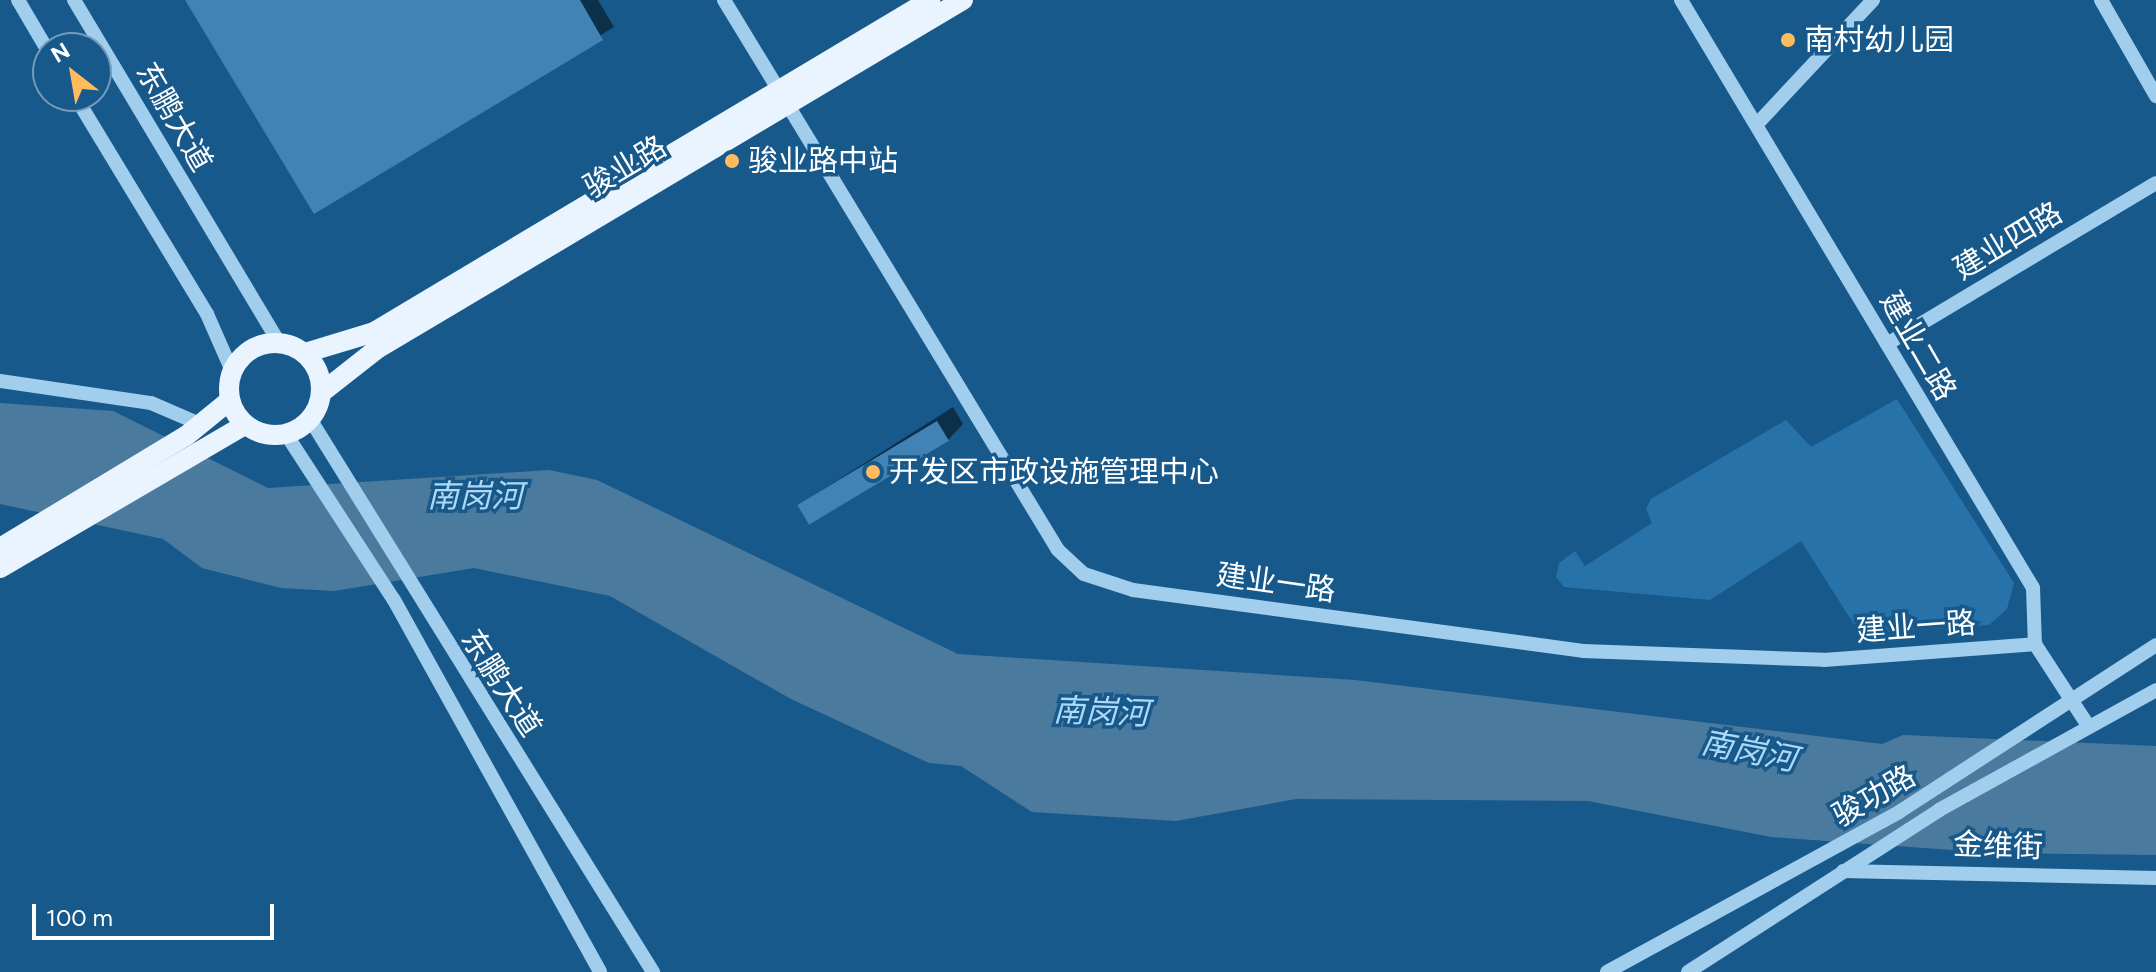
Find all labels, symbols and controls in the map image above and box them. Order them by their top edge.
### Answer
place label: 南村幼儿园 [1804,22,1954,58]
marker: 南村幼儿园 [1779,31,1797,49]
north arrow [32,32,112,112]
text: N [46,37,75,69]
street label: 东鹏大道 [128,56,220,178]
street label: 骏业路 [577,128,673,206]
place label: 骏业路中站 [748,143,898,179]
marker: 骏业路中站 [723,152,741,170]
street label: 建业四路 [1947,195,2069,287]
street label: 建业二路 [1872,285,1964,407]
place label: 开发区市政设施管理中心 [889,454,1219,490]
marker: 开发区市政设施管理中心 [864,463,882,481]
water label: 南岗河 [427,477,523,515]
street label: 建业一路 [1214,557,1338,609]
street label: 建业一路 [1855,605,1977,649]
street label: 东鹏大道 [453,623,549,743]
water label: 南岗河 [1052,691,1150,733]
water label: 南岗河 [1698,723,1800,779]
street label: 骏功路 [1826,758,1922,834]
street label: 金维街 [1952,826,2044,866]
scale bar [36,888,278,938]
text: 100 m [46,903,113,932]

